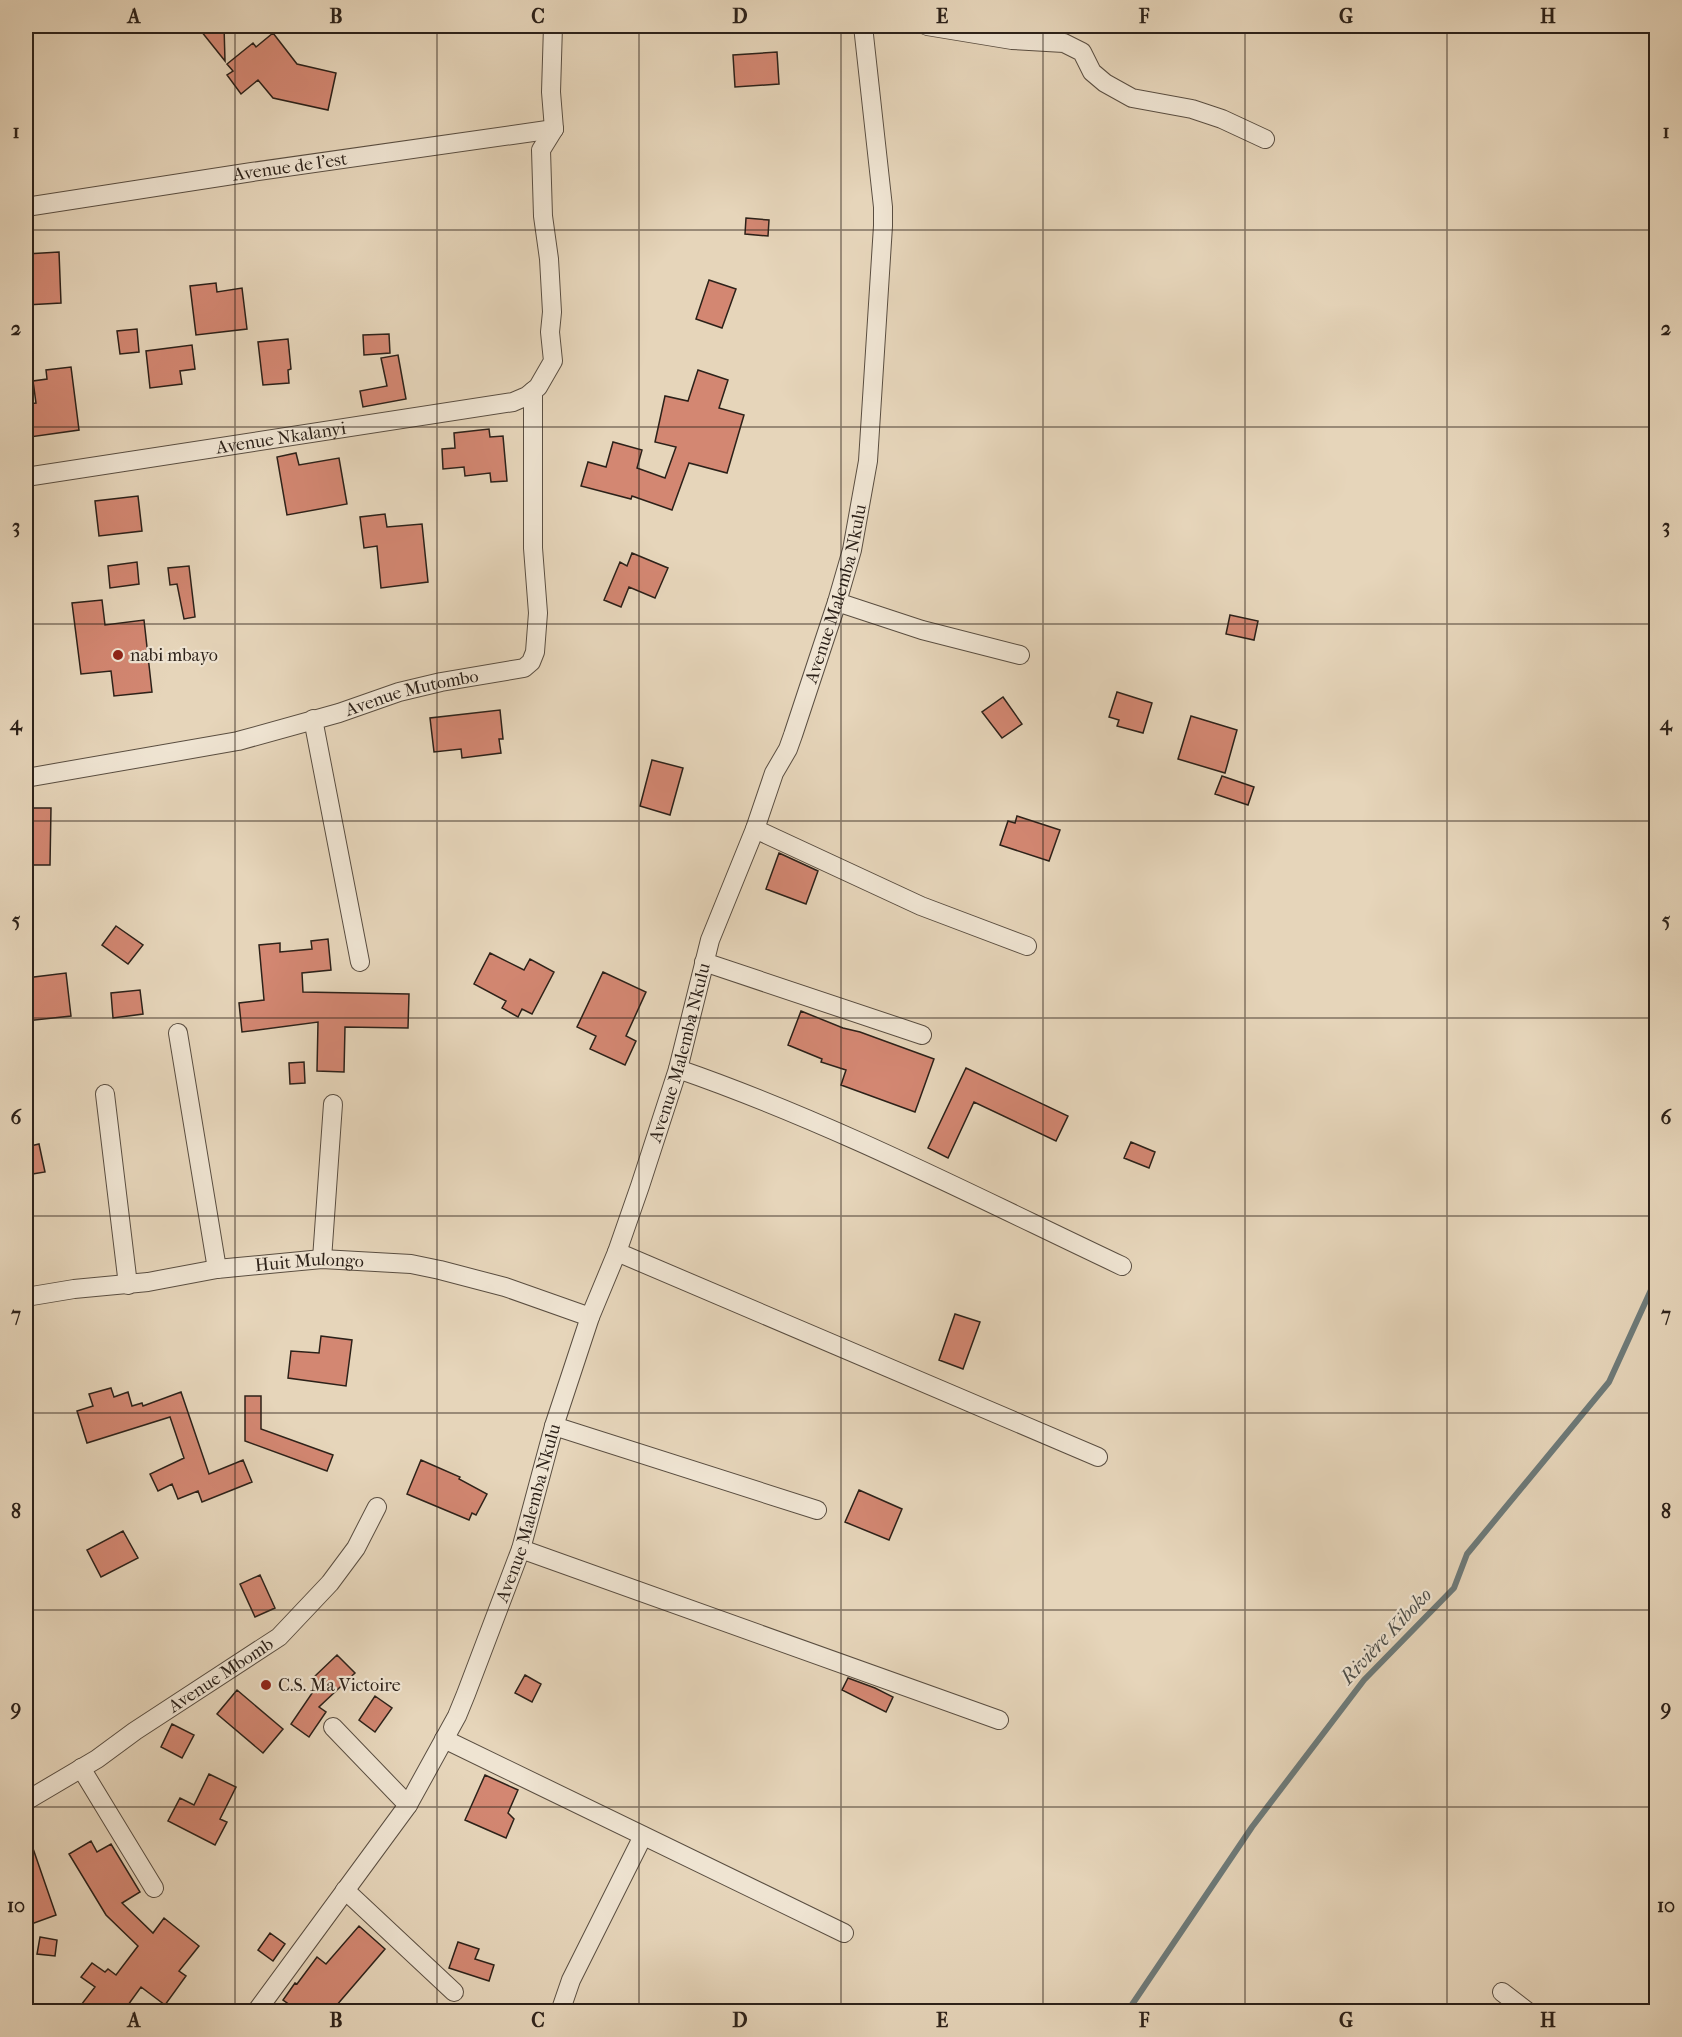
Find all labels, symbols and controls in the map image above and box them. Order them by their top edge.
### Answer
text: A [126,5,142,28]
text: B [329,5,343,28]
text: C [531,5,545,28]
text: D [732,5,748,28]
text: E [936,5,948,28]
text: F [1138,5,1150,28]
text: G [1339,5,1353,28]
text: H [1540,5,1556,28]
text: 1 [12,120,20,143]
text: 1 [1662,120,1670,143]
street label: Avenue de l'est [230,148,349,185]
text: 2 [11,317,21,340]
text: 2 [1661,317,1671,340]
street label: Avenue Nkalanyi [214,417,348,458]
street label: Avenue Malemba Nkulu [800,503,871,687]
text: 3 [12,515,20,538]
text: 3 [1662,515,1670,538]
place label: nabi mbayo [130,645,218,666]
marker: nabi mbayo [111,648,125,662]
street label: Avenue Mutombo [341,665,480,721]
text: 4 [9,712,23,736]
text: 4 [1659,712,1673,736]
text: 5 [12,909,21,932]
text: 5 [1662,909,1671,932]
street label: Avenue Malemba Nkulu [644,961,714,1146]
text: 6 [11,1106,23,1129]
text: 6 [1661,1106,1673,1129]
street label: Huit Mulongo [254,1248,364,1276]
text: 7 [10,1303,21,1326]
text: 7 [1660,1303,1671,1326]
street label: Avenue Malemba Nkulu [491,1421,565,1606]
text: 8 [11,1500,21,1523]
text: 8 [1661,1500,1671,1523]
water label: Rivière Kiboko [1334,1583,1436,1690]
street label: Avenue Mbomb [163,1633,277,1718]
place label: C.S. Ma Victoire [278,1675,401,1696]
marker: C.S. Ma Victoire [259,1678,273,1692]
text: 9 [10,1697,21,1720]
text: 9 [1660,1697,1671,1720]
text: 10 [7,1894,25,1917]
text: 10 [1657,1894,1675,1917]
text: A [126,2009,142,2032]
text: B [329,2009,343,2032]
text: C [531,2009,545,2032]
text: D [732,2009,748,2032]
text: E [936,2009,948,2032]
text: F [1138,2009,1150,2032]
text: G [1339,2009,1353,2032]
text: H [1540,2009,1556,2032]

